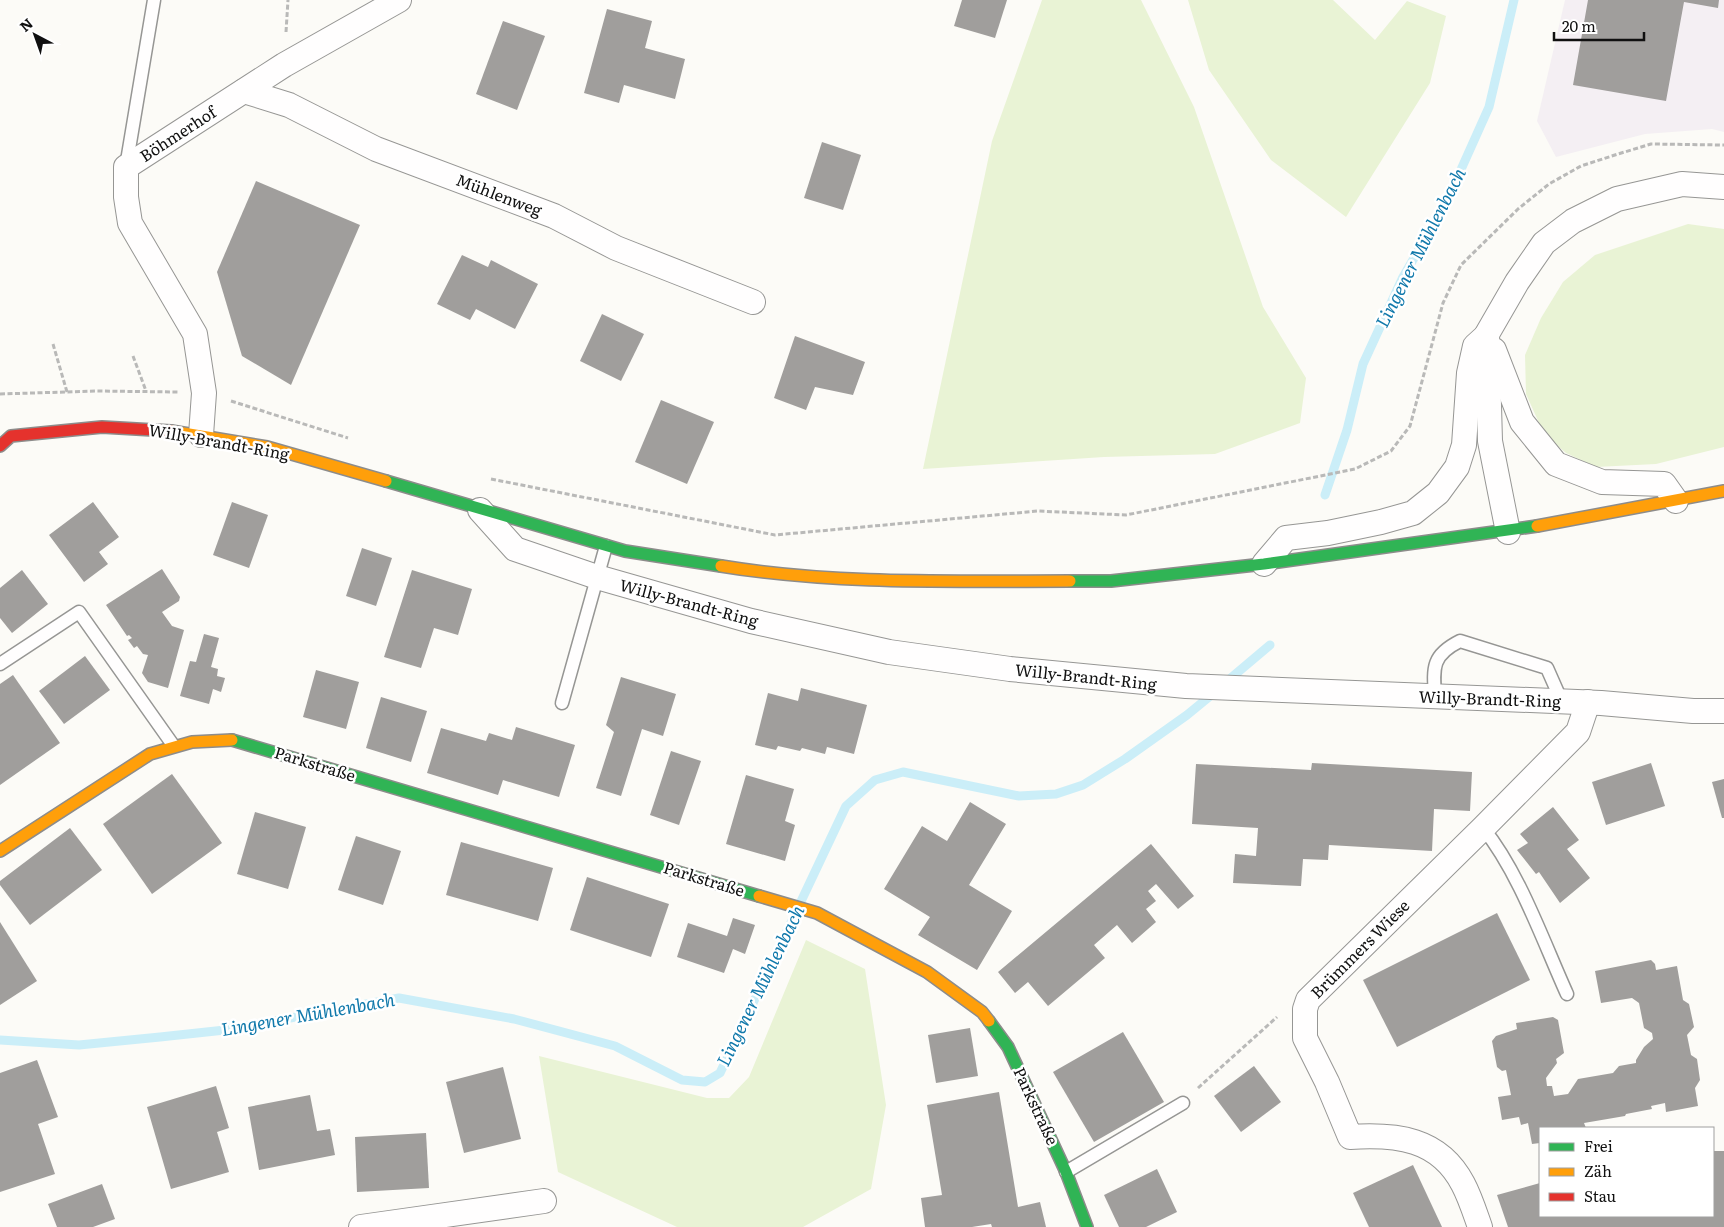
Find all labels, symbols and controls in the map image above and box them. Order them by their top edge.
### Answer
north arrow [10,10,60,60]
scale bar [1554,10,1644,42]
text: N [15,13,37,36]
text: 20 m [1562,14,1596,37]
street label: Böhmerhof [134,98,222,167]
water label: Lingener Mühlenbach [1368,162,1472,332]
street label: Mühlenweg [453,167,546,221]
street label: Willy-Brandt-Ring [147,417,292,465]
street label: Willy-Brandt-Ring [617,572,761,632]
street label: Willy-Brandt-Ring [1014,657,1158,695]
street label: Willy-Brandt-Ring [1418,684,1562,712]
street label: Parkstraße [272,739,359,787]
street label: Parkstraße [661,854,748,902]
street label: Brümmers Wiese [1304,893,1414,1003]
water label: Lingener Mühlenbach [709,900,811,1070]
water label: Lingener Mühlenbach [219,985,397,1042]
street label: Parkstraße [1008,1063,1065,1149]
legend [1539,1127,1714,1217]
text: Frei [1584,1134,1613,1157]
text: Zäh [1584,1159,1612,1182]
text: Stau [1584,1184,1616,1207]

